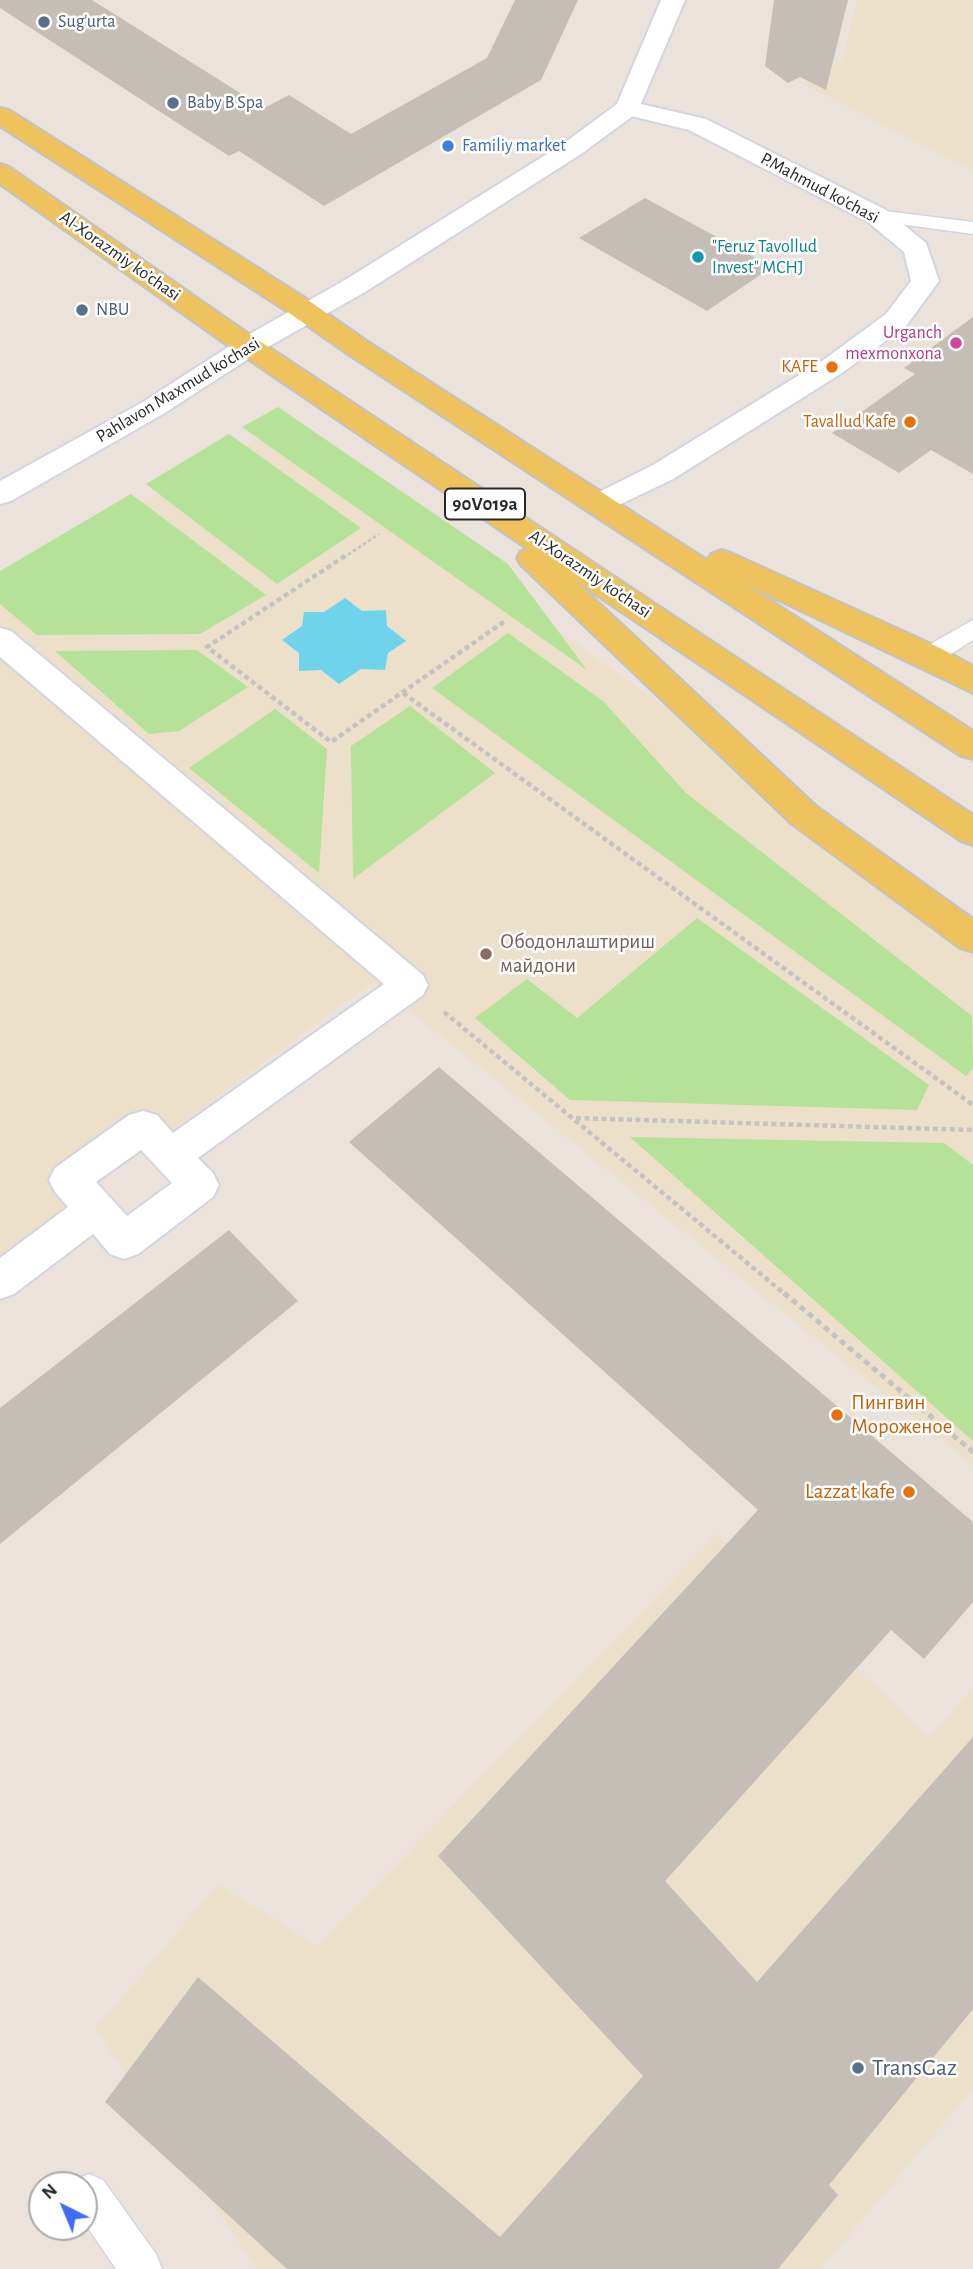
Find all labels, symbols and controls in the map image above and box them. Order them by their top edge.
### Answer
place label: Sug'urta [58,11,116,33]
marker: Sug'urta [36,14,52,30]
place label: Baby B Spa [187,92,263,114]
marker: Baby B Spa [165,95,181,111]
place label: Familiy market [462,135,566,157]
marker: Familiy market [440,138,456,154]
street label: P.Mahmud ko'chasi [757,148,883,228]
street label: Al-Xorazmiy ko’chasi [55,206,185,306]
place label: "Feruz Tavollud Invest" MCHJ [712,236,817,278]
marker: "Feruz Tavollud Invest" MCHJ [690,249,706,265]
place label: NBU [96,299,129,321]
marker: NBU [74,302,90,318]
place label: Urganch mexmonxona [845,322,942,364]
street label: Pahlavon Maxmud ko'chasi [92,333,264,447]
marker: Urganch mexmonxona [948,335,964,351]
place label: KAFE [781,356,818,378]
marker: KAFE [824,359,840,375]
place label: Tavallud Kafe [803,411,896,433]
marker: Tavallud Kafe [902,414,918,430]
road number: 90V019a [445,489,525,520]
street label: Al-Xorazmiy ko’chasi [525,525,655,623]
place label: Ободонлаштириш майдони [500,929,655,979]
marker: Ободонлаштириш майдони [478,946,494,962]
place label: Пингвин Мороженое [851,1390,952,1440]
marker: Пингвин Мороженое [829,1407,845,1423]
place label: Lazzat kafe [805,1479,895,1505]
marker: Lazzat kafe [901,1484,917,1500]
place label: TransGaz [872,2054,957,2082]
marker: TransGaz [850,2060,866,2076]
north arrow [28,2171,98,2241]
text: N [38,2180,61,2203]

